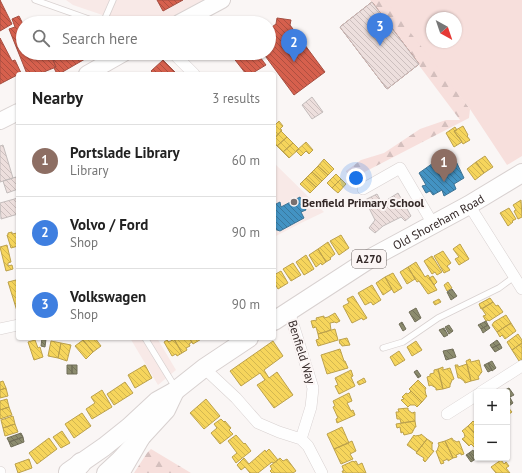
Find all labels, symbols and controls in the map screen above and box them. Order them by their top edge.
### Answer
north arrow [426,12,462,48]
pin: 3 [367,13,393,46]
search box [16,16,276,60]
icon: search [30,27,52,49]
text: Search here [62,29,138,48]
pin: 2 [281,29,307,62]
text: Nearby [32,87,83,109]
text: 3 results [212,90,260,107]
text: Portslade Library [70,143,180,162]
pin: 1 [431,149,457,182]
text: 1 [41,152,49,169]
text: 60 m [232,152,260,169]
text: Library [70,162,109,179]
your location [346,168,366,188]
street label: Old Shoreham Road [390,190,486,253]
place label: Benfield Primary School [302,195,425,210]
marker: Benfield Primary School [289,197,299,207]
text: Volvo / Ford [70,215,148,234]
text: 2 [41,224,49,241]
text: 90 m [232,224,260,241]
text: Shop [70,234,98,251]
road number: A270 [352,250,386,268]
text: Volkswagen [70,287,146,306]
text: 3 [41,296,49,313]
text: 90 m [232,296,260,313]
text: Shop [70,306,98,323]
street label: Benfield Way [285,318,319,386]
map controls [474,389,510,461]
button: + [474,389,510,425]
button: − [474,425,510,461]

